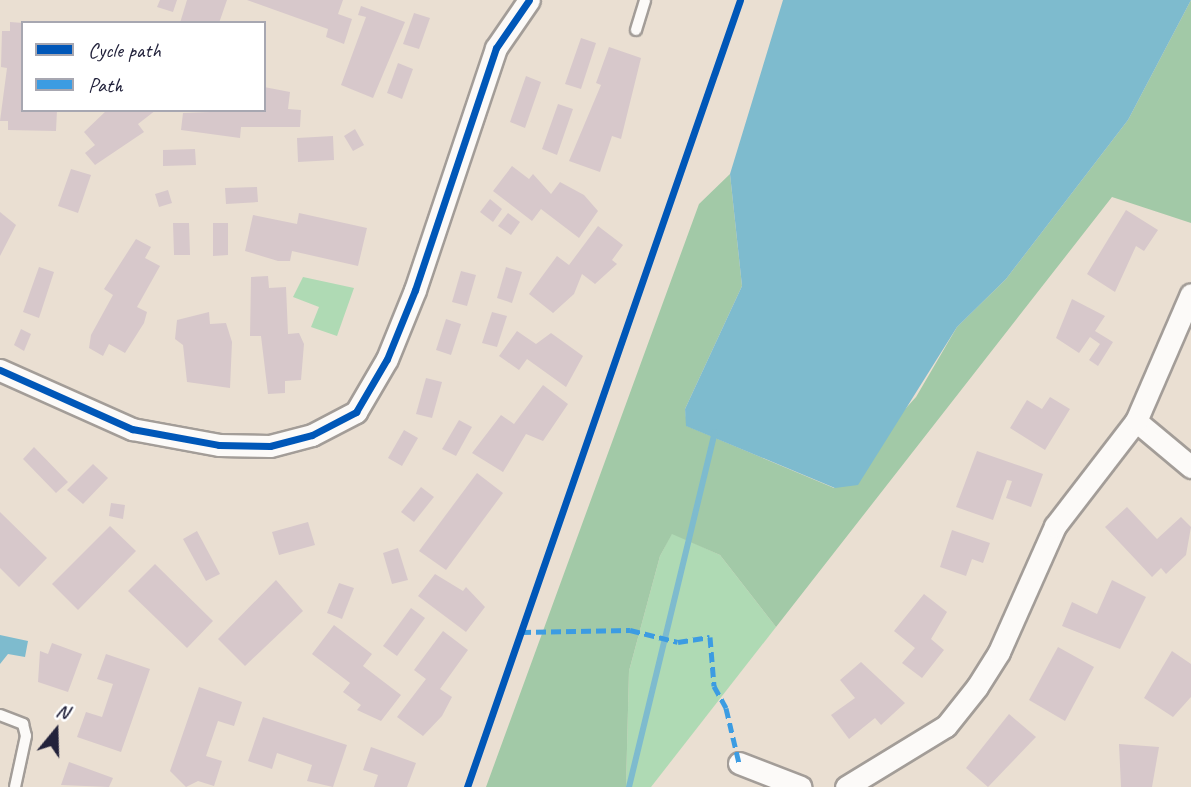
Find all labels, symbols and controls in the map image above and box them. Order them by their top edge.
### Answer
legend [21,21,266,112]
text: Cycle path [88,37,161,63]
text: Path [88,72,123,98]
north arrow [21,696,91,766]
text: N [53,698,72,724]

